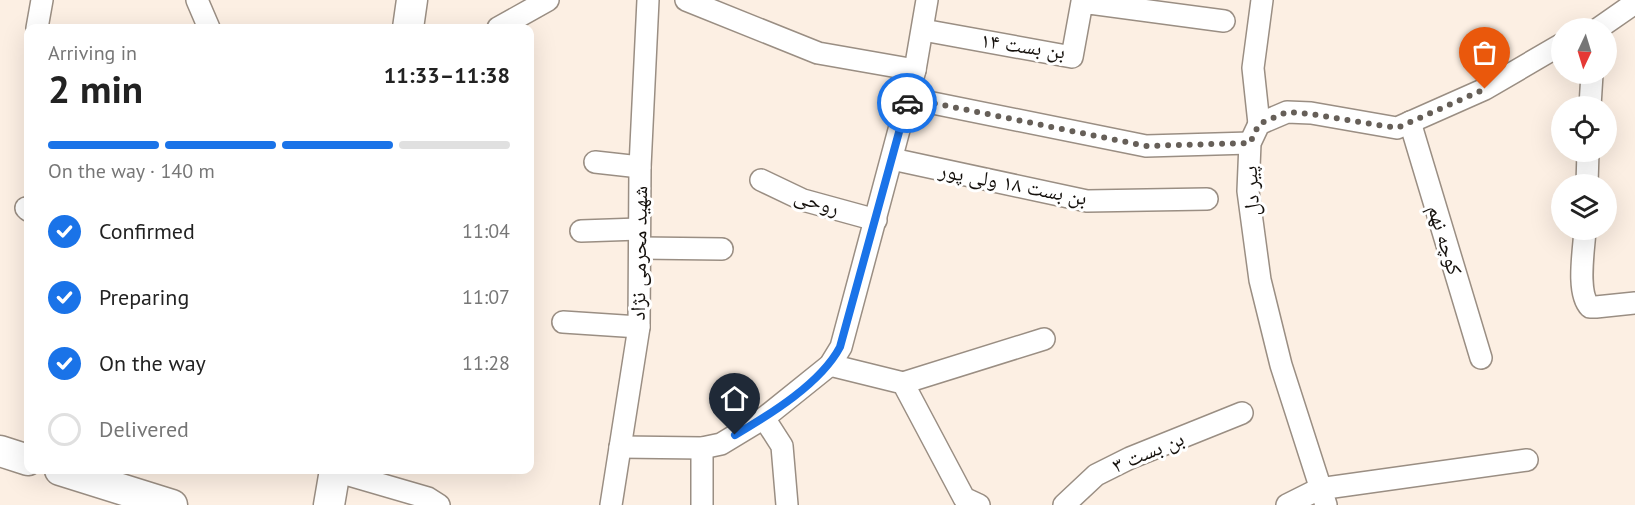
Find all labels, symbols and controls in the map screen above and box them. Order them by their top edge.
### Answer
north arrow [1551,18,1617,84]
map controls [1551,18,1617,240]
street label: بن بست ۱۴ [979,26,1067,65]
pin [1459,27,1510,89]
icon: bag [1468,36,1501,69]
text: Arriving in [48,40,137,66]
text: 11:33–11:38 [384,61,510,89]
text: 2 min [48,63,143,114]
courier [877,73,937,133]
icon: car [891,87,924,120]
button: locate [1551,96,1617,162]
street label: بن بست ۱۸ ولی پور [936,156,1089,211]
text: On the way · 140 m [48,158,215,184]
street label: پیر دل [1236,165,1265,217]
button: layers [1551,174,1617,240]
street label: روحی [791,182,843,221]
street label: شهید محرمی نژاد [624,185,653,320]
street label: کوچه نهم [1421,202,1469,279]
icon: check [48,215,81,248]
text: Confirmed [99,217,195,245]
text: 11:04 [462,218,510,244]
icon: check [48,281,81,314]
text: Preparing [99,283,189,311]
text: 11:07 [462,284,510,310]
icon: check [48,347,81,380]
text: On the way [99,349,206,377]
text: 11:28 [462,350,510,376]
pin [709,373,760,435]
icon: home [718,382,751,415]
text: Delivered [99,415,189,443]
street label: بن بست ۳ [1108,424,1188,479]

